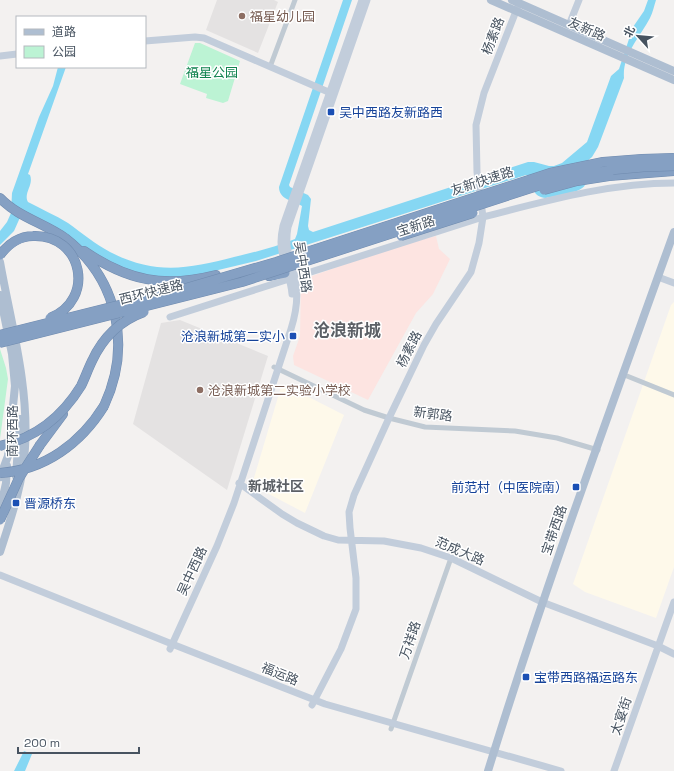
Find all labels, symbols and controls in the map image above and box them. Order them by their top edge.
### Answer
place label: 福星幼儿园 [250,8,315,25]
marker: 福星幼儿园 [237,11,247,21]
street label: 友新路 [566,13,608,45]
street label: 杨素路 [478,15,508,57]
legend [16,16,146,68]
north arrow [618,16,658,56]
text: 北 [620,23,638,40]
text: 道路 [52,24,76,40]
text: 公园 [52,44,76,60]
park label: 福星公园 [186,64,238,81]
place label: 吴中西路友新路西 [339,104,443,121]
marker: 吴中西路友新路西 [326,107,336,117]
street label: 友新快速路 [448,163,516,199]
street label: 宝新路 [395,212,437,240]
street label: 吴中西路 [291,240,315,294]
street label: 西环快速路 [117,276,185,308]
district label: 沧浪新城 [313,319,381,341]
place label: 沧浪新城第二实小 [181,328,285,345]
street label: 杨素路 [393,328,425,370]
marker: 沧浪新城第二实小 [288,331,298,341]
place label: 沧浪新城第二实验小学校 [208,382,351,399]
marker: 沧浪新城第二实验小学校 [195,385,205,395]
street label: 新郭路 [413,403,453,425]
street label: 南环西路 [4,405,21,457]
district label: 新城社区 [248,477,304,495]
place label: 前范村（中医院南） [451,479,568,496]
marker: 前范村（中医院南） [571,482,581,492]
place label: 晋源桥东 [24,495,76,512]
marker: 晋源桥东 [11,498,21,508]
street label: 宝带西路 [537,503,571,557]
street label: 范成大路 [433,533,487,569]
street label: 吴中西路 [173,544,211,598]
street label: 万祥路 [396,619,424,661]
street label: 福运路 [259,659,301,689]
place label: 宝带西路福运路东 [534,669,638,686]
marker: 宝带西路福运路东 [521,672,531,682]
street label: 太宴街 [607,695,635,737]
scale bar [18,729,139,755]
text: 200 m [24,735,60,751]

